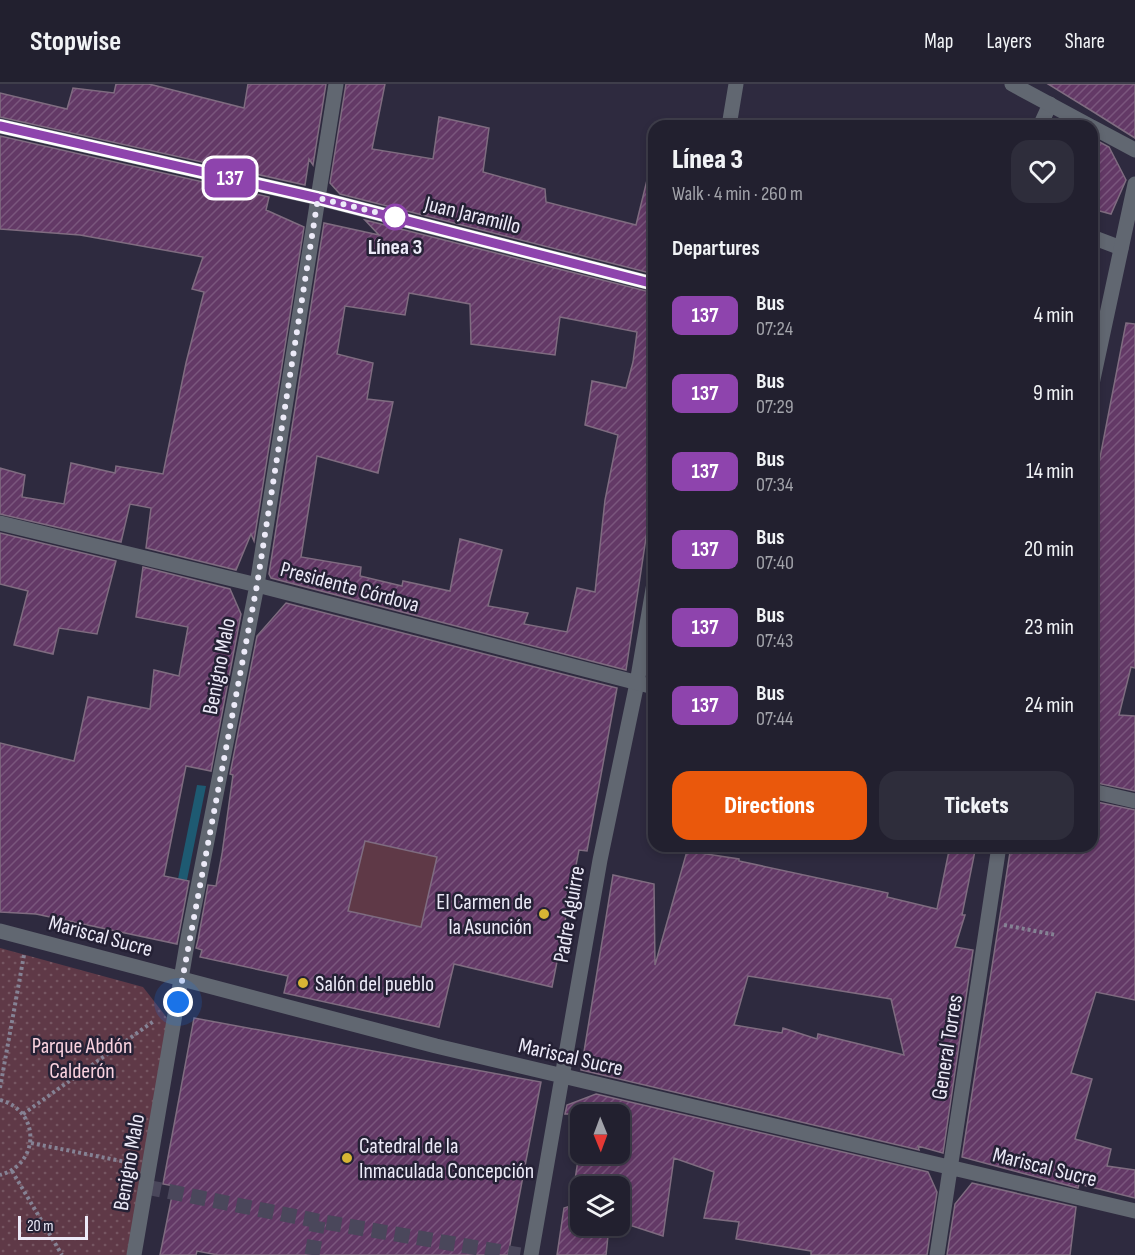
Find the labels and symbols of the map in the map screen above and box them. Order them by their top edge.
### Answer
line badge: 137 [196,158,264,197]
street label: Juan Jaramillo [421,190,523,240]
marker: Línea 3 [382,204,408,230]
place label: Línea 3 [368,234,422,261]
street label: Presidente Córdova [277,556,422,619]
street label: Benigno Malo [197,616,242,717]
street label: Padre Aguirre [548,864,591,965]
place label: El Carmen de la Asunción [436,889,532,941]
marker: El Carmen de la Asunción [537,907,551,921]
street label: Mariscal Sucre [46,910,156,963]
place label: Salón del pueblo [315,971,434,998]
marker: Salón del pueblo [296,976,310,990]
your location [163,987,193,1017]
street label: General Torres [926,993,969,1102]
street label: Mariscal Sucre [516,1032,626,1083]
park label: Parque Abdón Calderón [32,1033,132,1085]
north arrow [570,1104,630,1164]
street label: Benigno Malo [108,1112,151,1213]
place label: Catedral de la Inmaculada Concepción [359,1133,534,1185]
street label: Mariscal Sucre [990,1141,1100,1193]
marker: Catedral de la Inmaculada Concepción [340,1151,354,1165]
scale bar [18,1213,88,1240]

